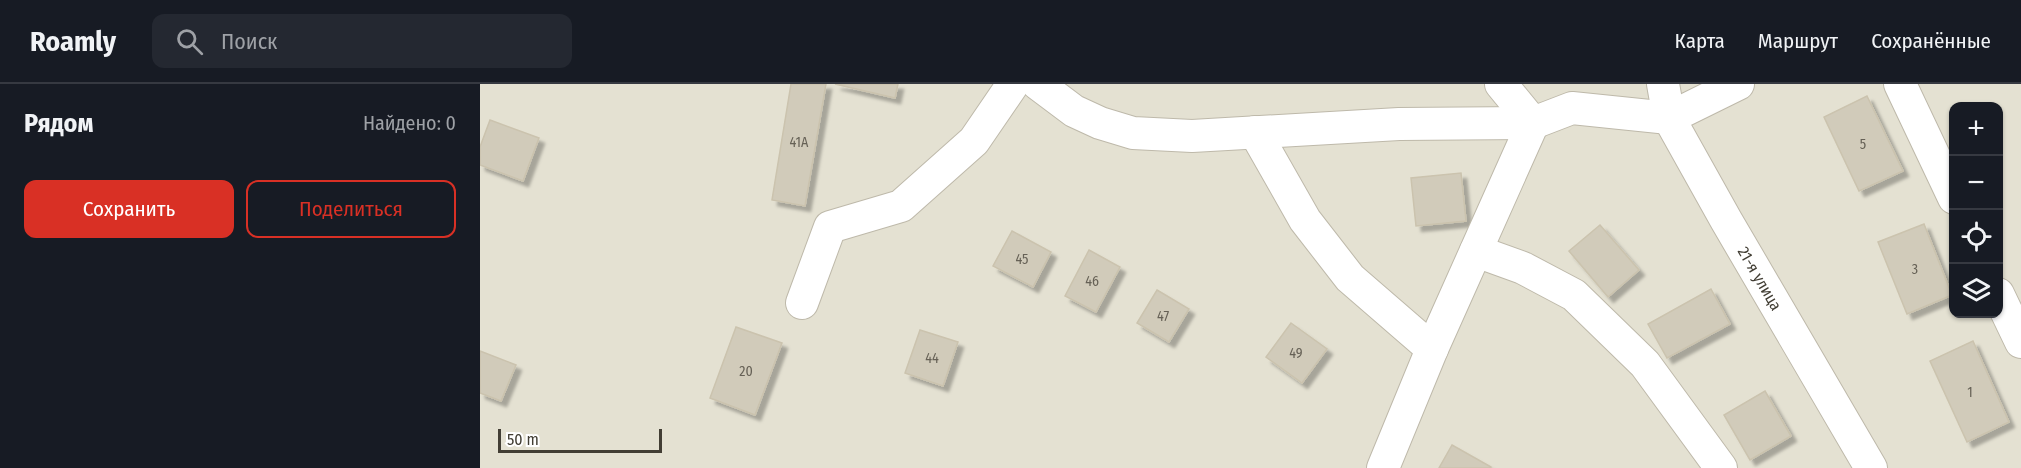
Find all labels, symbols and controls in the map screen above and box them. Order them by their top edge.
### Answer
search box [152,14,572,68]
text: Roamly [30,25,116,58]
icon: search [173,25,206,58]
text: Поиск [221,28,277,55]
text: Карта [1675,28,1725,54]
text: Маршрут [1758,28,1838,54]
text: Сохранённые [1871,28,1991,54]
map controls [1949,102,2003,318]
button: + [1949,102,2003,156]
text: Рядом [24,108,93,139]
text: Найдено: 0 [363,111,456,135]
house number: 41А [790,134,809,151]
house number: 5 [1860,136,1866,153]
button: − [1949,156,2003,210]
button: Сохранить [24,180,234,238]
button: Поделиться [246,180,456,238]
button: locate [1949,210,2003,264]
street label: 21-я улица [1734,243,1786,314]
house number: 45 [1015,251,1029,268]
house number: 3 [1912,261,1918,278]
button: layers [1949,264,2003,318]
house number: 46 [1085,273,1099,290]
house number: 47 [1157,308,1169,325]
house number: 49 [1289,345,1303,362]
house number: 44 [925,350,939,367]
house number: 20 [739,363,753,380]
house number: 1 [1967,384,1973,401]
scale bar [498,426,662,454]
text: 50 m [507,430,539,449]

